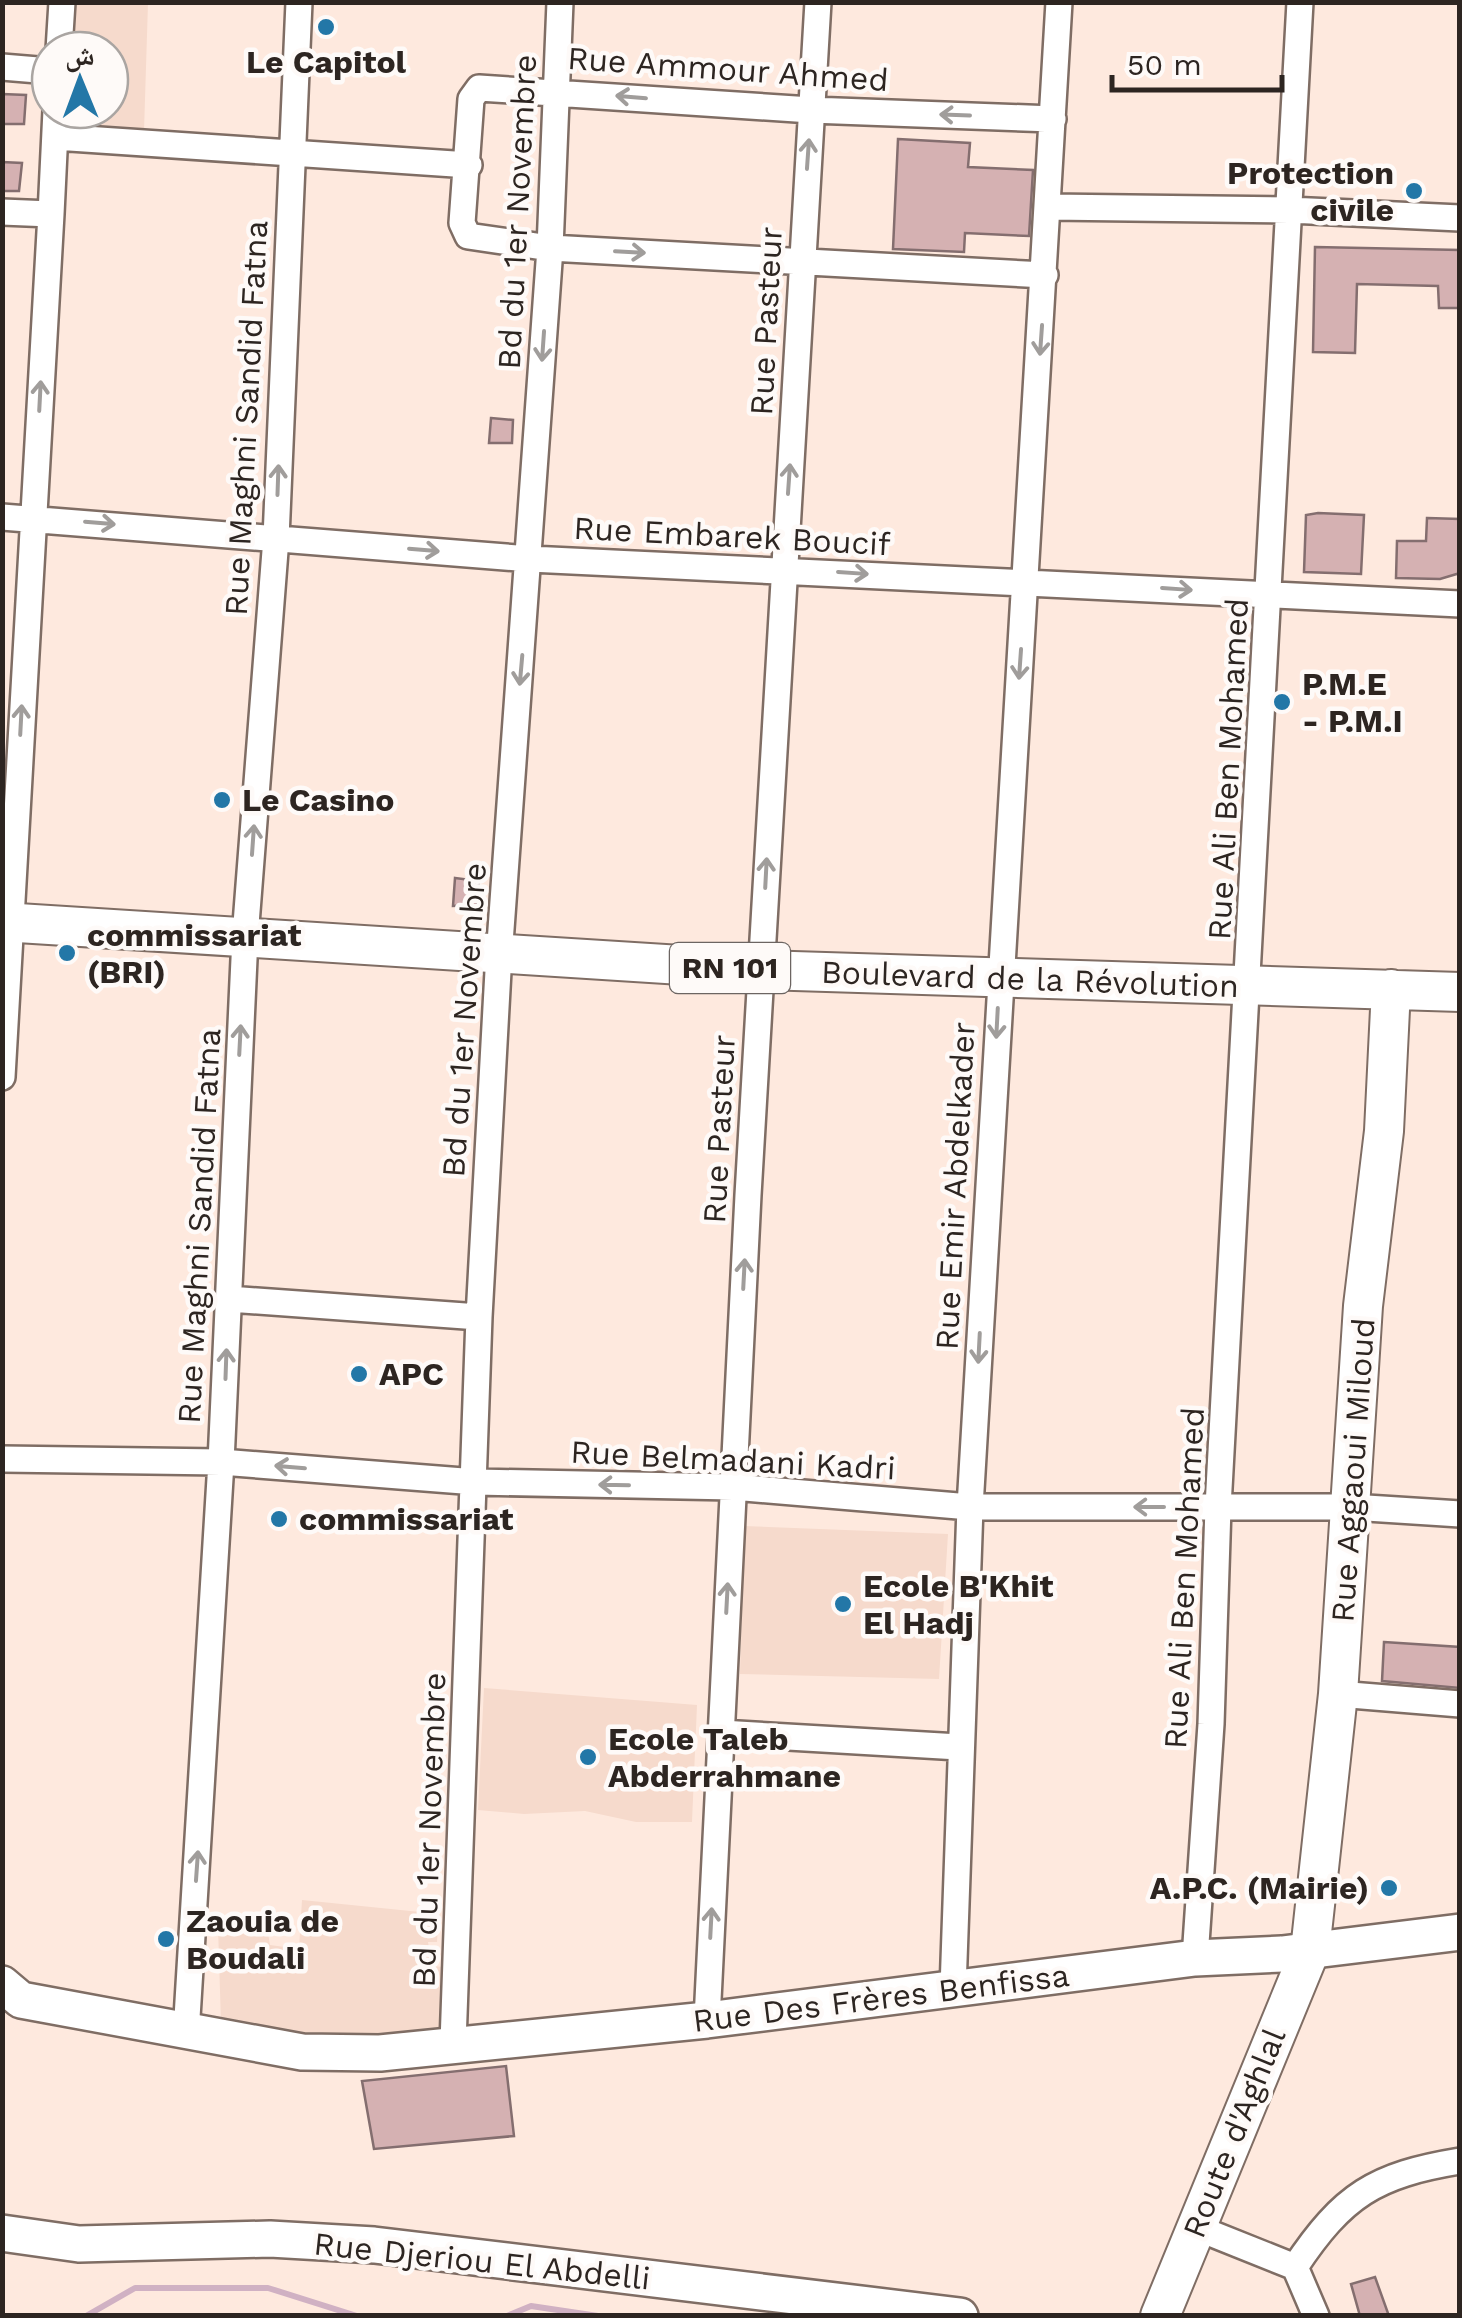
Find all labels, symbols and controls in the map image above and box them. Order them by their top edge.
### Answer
marker: Le Capitol [315,16,337,38]
north arrow [30,30,130,130]
scale bar [1112,30,1282,92]
text: ش [64,39,95,72]
street label: Rue Ammour Ahmed [566,39,890,99]
place label: Le Capitol [246,43,407,81]
text: 50 m [1127,47,1202,82]
street label: Bd du 1er Novembre [490,54,544,370]
one-way arrow [615,87,647,106]
one-way arrow [940,106,972,125]
one-way arrow [799,139,818,171]
place label: Protection civile [1227,154,1394,229]
marker: Protection civile [1403,180,1425,202]
street label: Rue Maghni Sandid Fatna [217,219,275,617]
street label: Rue Pasteur [742,226,790,416]
one-way arrow [614,243,646,262]
one-way arrow [1031,323,1050,355]
one-way arrow [534,329,553,361]
one-way arrow [31,380,50,413]
one-way arrow [780,463,799,495]
one-way arrow [269,465,288,497]
street label: Rue Embarek Boucif [573,509,892,563]
one-way arrow [83,514,115,533]
one-way arrow [407,541,439,560]
one-way arrow [836,564,868,583]
one-way arrow [1161,580,1193,599]
street label: Rue Ali Ben Mohamed [1200,597,1256,941]
one-way arrow [1010,647,1029,679]
one-way arrow [512,653,531,685]
place label: P.M.E - P.M.I [1302,665,1403,740]
marker: P.M.E - P.M.I [1271,691,1293,713]
one-way arrow [12,705,31,737]
place label: Le Casino [242,781,394,819]
marker: Le Casino [211,789,233,811]
one-way arrow [243,824,262,856]
one-way arrow [757,857,776,889]
street label: Bd du 1er Novembre [434,861,494,1179]
place label: commissariat (BRI) [87,916,301,991]
marker: commissariat (BRI) [56,942,78,964]
road number: RN 101 [670,943,790,993]
street label: Boulevard de la Révolution [820,953,1240,1005]
one-way arrow [987,1007,1006,1039]
street label: Rue Emir Abdelkader [927,1021,983,1351]
one-way arrow [231,1024,250,1056]
street label: Rue Maghni Sandid Fatna [170,1027,228,1425]
street label: Rue Pasteur [695,1034,743,1224]
one-way arrow [734,1258,753,1290]
street label: Rue Aggaoui Miloud [1323,1317,1383,1623]
one-way arrow [969,1331,988,1363]
one-way arrow [216,1349,235,1381]
place label: APC [379,1355,444,1393]
marker: APC [348,1363,370,1385]
street label: Rue Ali Ben Mohamed [1156,1406,1212,1750]
street label: Rue Belmadani Kadri [569,1433,897,1487]
one-way arrow [274,1457,307,1476]
one-way arrow [599,1475,631,1494]
one-way arrow [1133,1498,1166,1516]
place label: commissariat [299,1500,513,1538]
marker: commissariat [268,1508,290,1530]
place label: Ecole B'Khit El Hadj [863,1567,1054,1642]
one-way arrow [718,1583,737,1615]
marker: Ecole B'Khit El Hadj [832,1593,854,1615]
street label: Bd du 1er Novembre [405,1672,453,1988]
place label: Ecole Taleb Abderrahmane [608,1720,841,1795]
marker: Ecole Taleb Abderrahmane [577,1746,599,1768]
one-way arrow [188,1851,207,1883]
place label: A.P.C. (Mairie) [1150,1869,1369,1907]
marker: A.P.C. (Mairie) [1378,1877,1400,1899]
place label: Zaouia de Boudali [186,1902,339,1977]
one-way arrow [702,1907,721,1940]
marker: Zaouia de Boudali [155,1928,177,1950]
street label: Rue Des Frères Benfissa [690,1956,1072,2040]
street label: Route d'Aghlal [1175,2023,1293,2243]
street label: Rue Djeriou El Abdelli [312,2224,652,2298]

